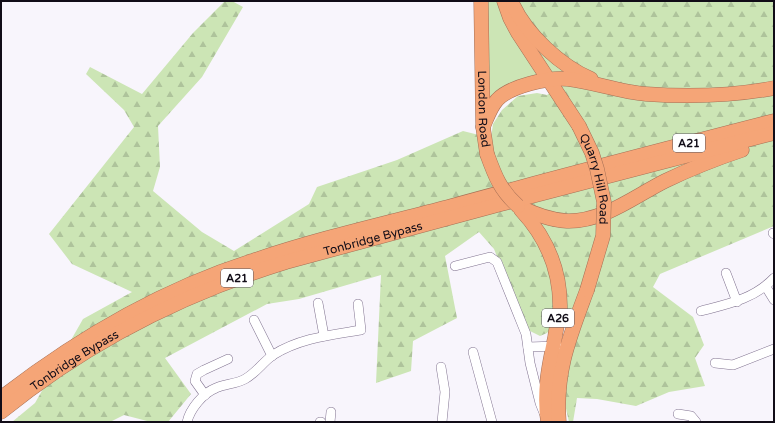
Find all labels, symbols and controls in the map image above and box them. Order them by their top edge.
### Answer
street label: London Road [475,70,493,148]
street label: Quarry Hill Road [577,131,611,225]
road number: A21 [673,134,705,152]
street label: Tonbridge Bypass [322,218,424,259]
road number: A21 [221,269,253,287]
road number: A26 [542,309,574,327]
street label: Tonbridge Bypass [28,327,121,394]

